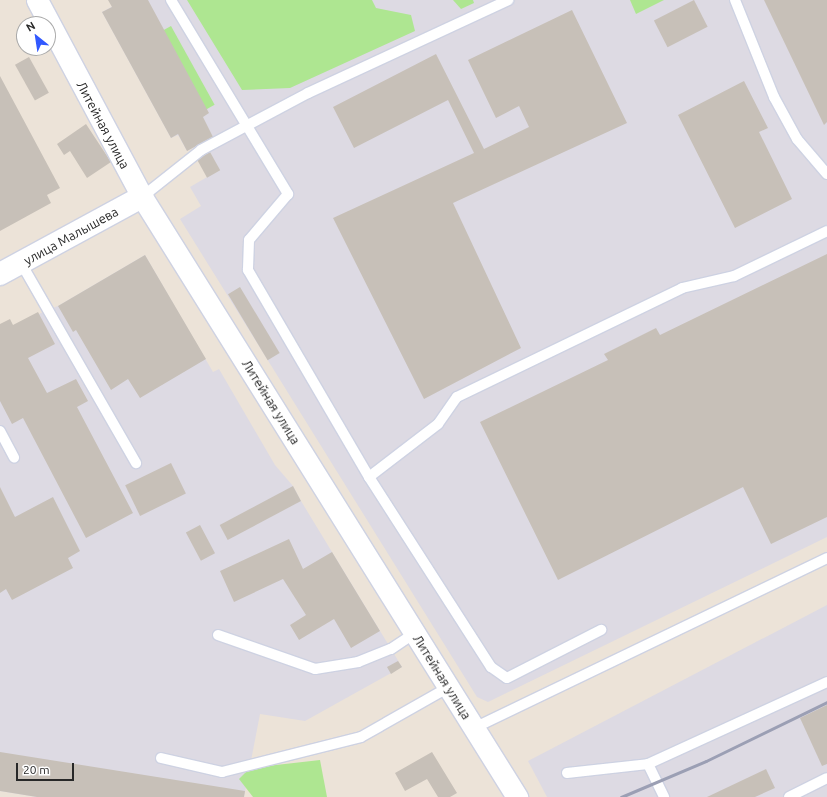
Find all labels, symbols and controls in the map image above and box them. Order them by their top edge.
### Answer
north arrow [16,16,56,56]
text: N [24,19,37,34]
street label: Литейная улица [73,78,133,172]
street label: улица Малышева [21,204,121,268]
street label: Литейная улица [239,357,303,447]
street label: Литейная улица [410,632,474,722]
scale bar [18,755,76,781]
text: 20 m [23,763,50,776]

